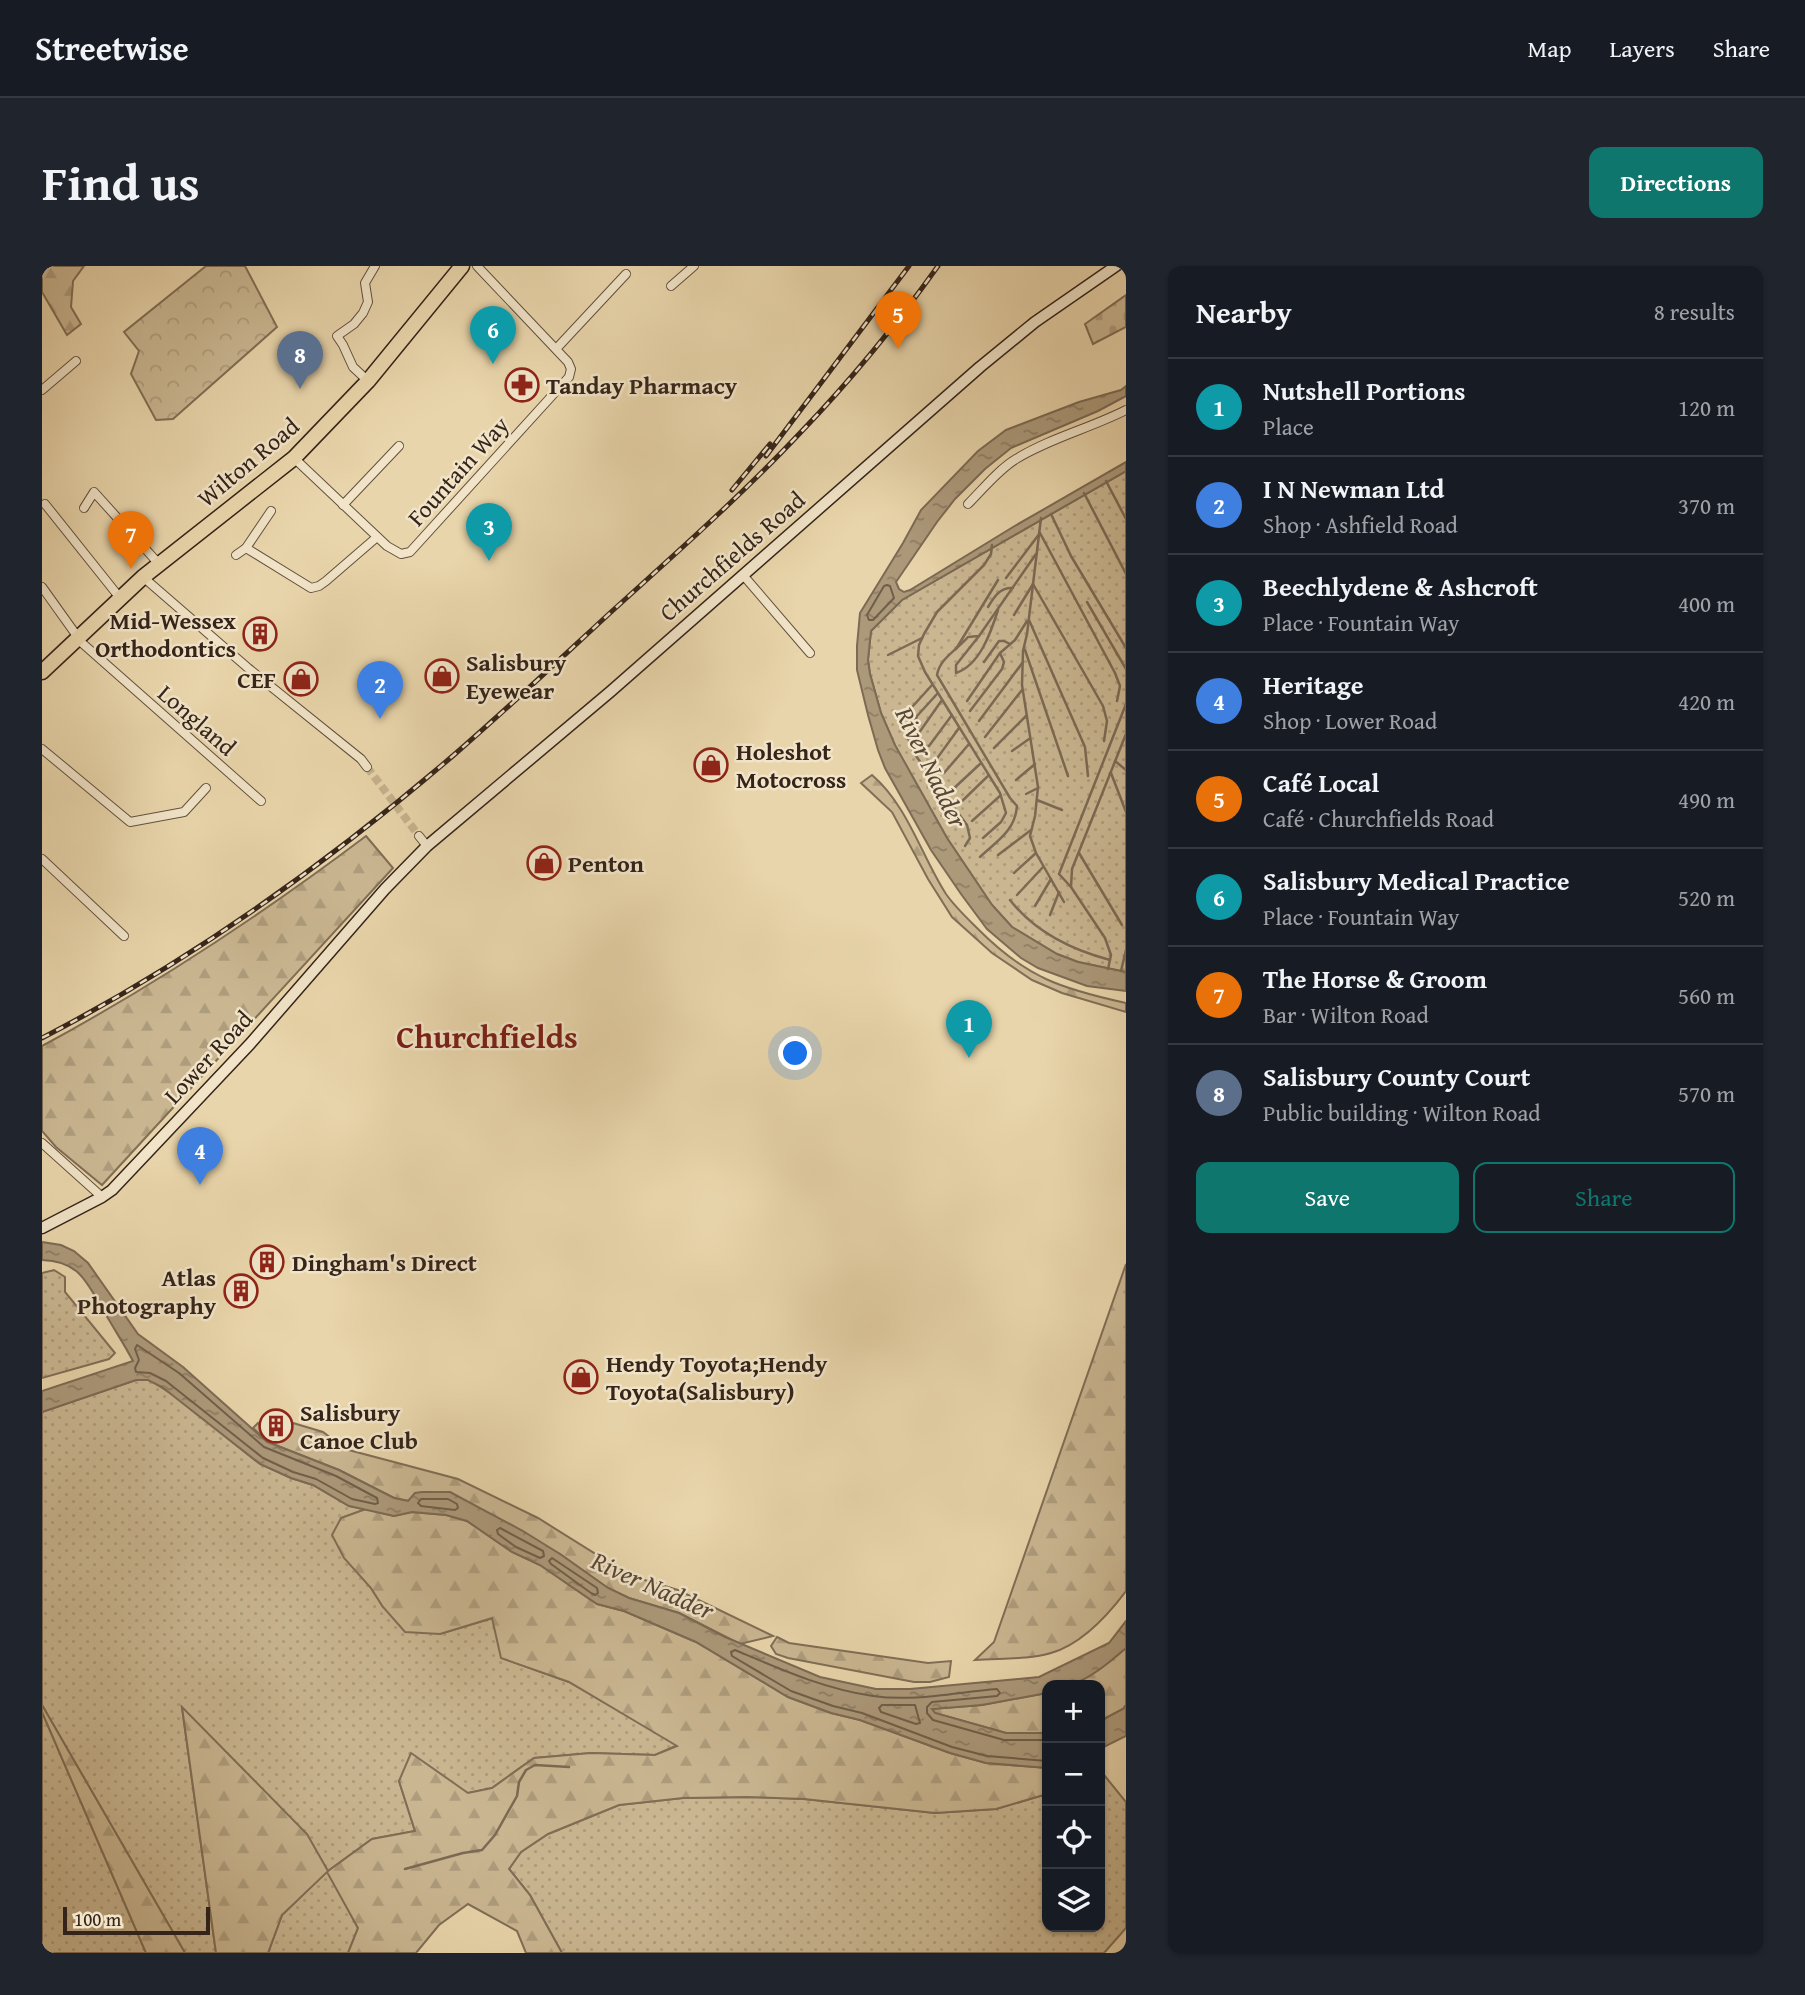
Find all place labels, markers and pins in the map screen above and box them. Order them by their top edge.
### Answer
pin: 5 [875,291,921,349]
pin: 6 [470,306,516,364]
pin: 8 [277,331,323,389]
pharmacy icon: Tanday Pharmacy [503,366,541,404]
place label: Tanday Pharmacy [546,368,738,403]
pin: 3 [466,503,512,561]
pin: 7 [108,511,154,569]
place label: Mid-Wessex Orthodontics [95,603,236,666]
building icon: Mid-Wessex Orthodontics [241,615,279,653]
place label: Salisbury Eyewear [466,645,567,708]
shop icon: Salisbury Eyewear [423,657,461,695]
shop icon: CEF [282,660,320,698]
pin: 2 [357,661,403,719]
place label: CEF [237,662,276,697]
place label: Holeshot Motocross [736,734,846,797]
shop icon: Holeshot Motocross [692,746,730,784]
shop icon: Penton [525,844,563,882]
place label: Penton [568,846,644,881]
pin: 1 [946,1000,992,1058]
pin: 4 [177,1127,223,1185]
building icon: Dingham's Direct [248,1243,286,1281]
place label: Dingham's Direct [292,1245,477,1280]
place label: Atlas Photography [77,1260,217,1323]
building icon: Atlas Photography [222,1272,260,1310]
place label: Hendy Toyota;Hendy Toyota(Salisbury) [606,1346,828,1409]
shop icon: Hendy Toyota;Hendy Toyota(Salisbury) [562,1358,600,1396]
place label: Salisbury Canoe Club [300,1395,418,1458]
building icon: Salisbury Canoe Club [257,1407,295,1445]

